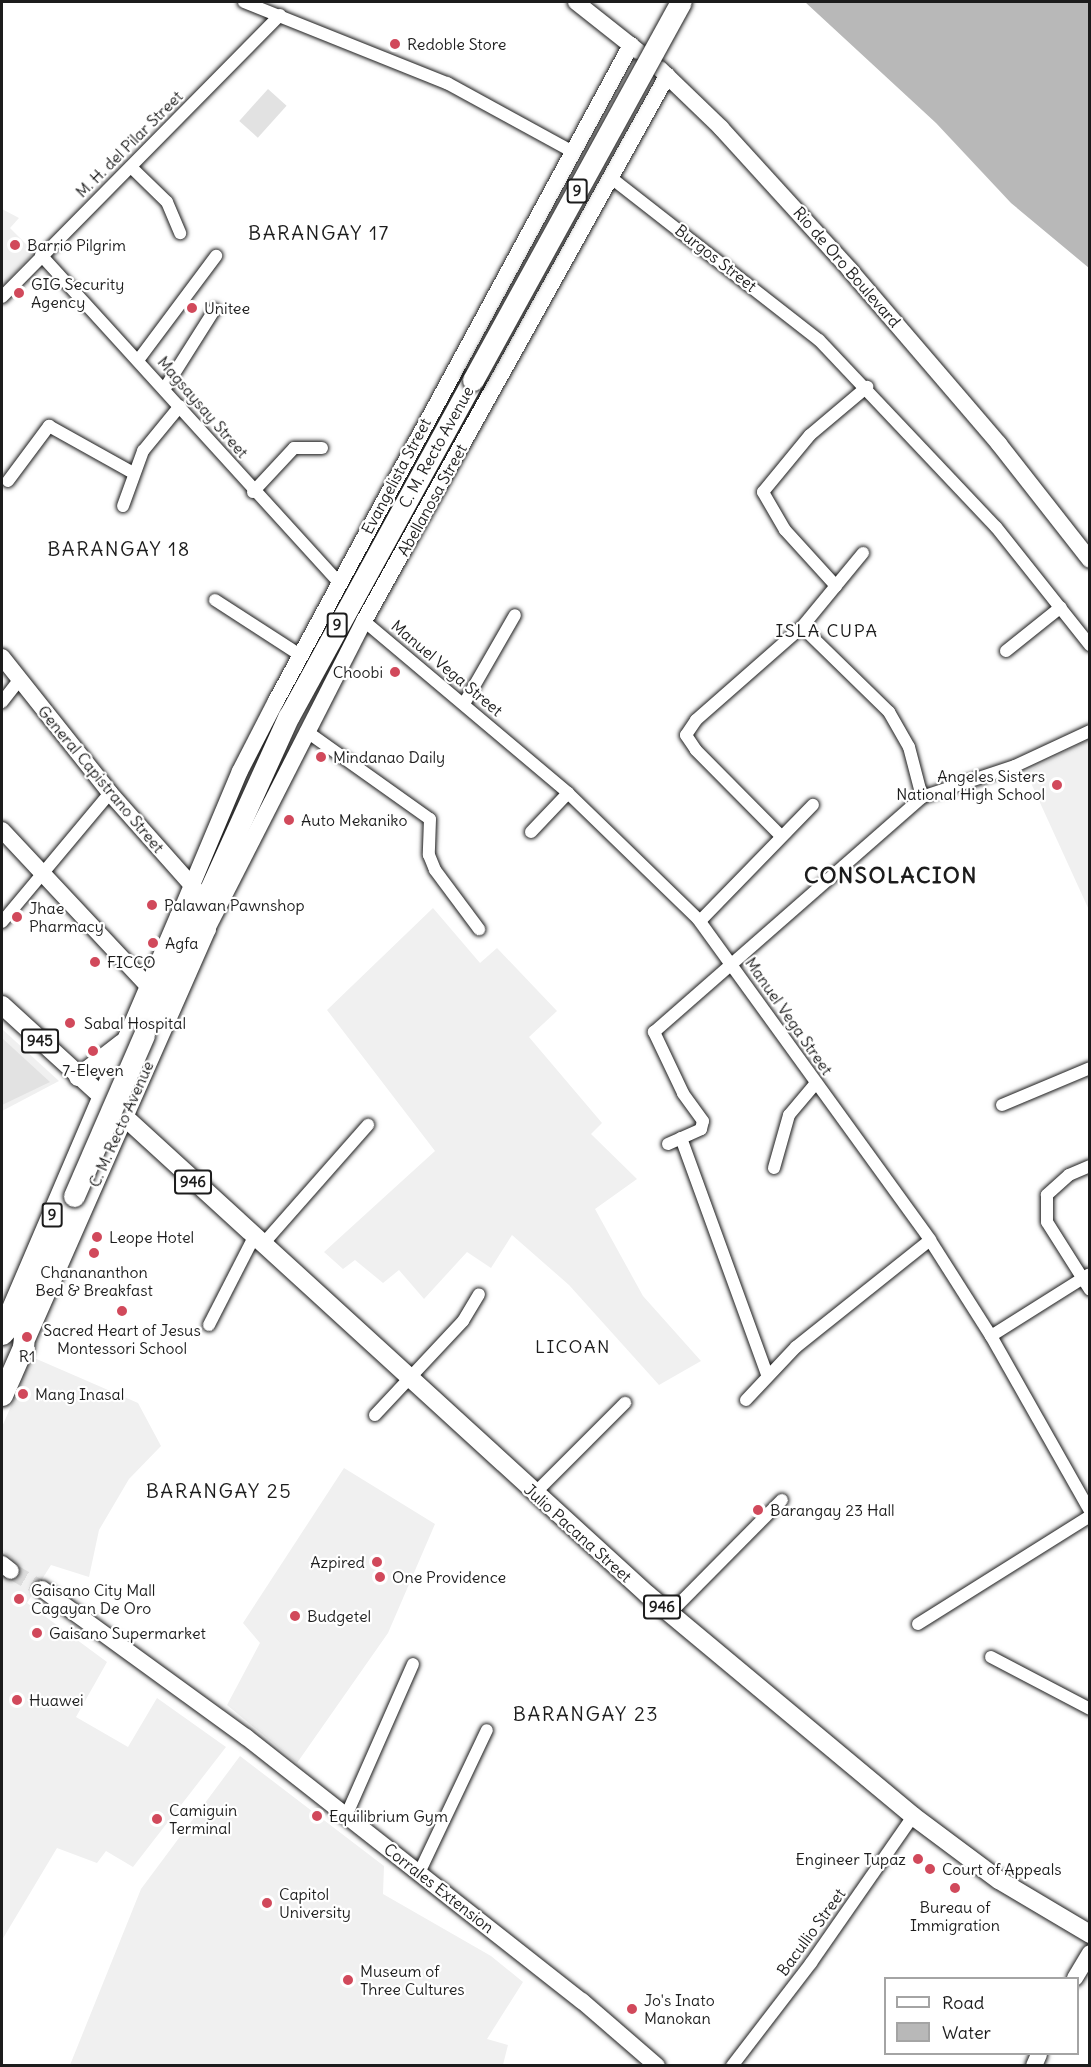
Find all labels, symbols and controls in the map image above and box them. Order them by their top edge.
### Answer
place label: Redoble Store [407,34,506,54]
marker: Redoble Store [388,37,402,51]
street label: M. H. del Pilar Street [72,87,186,201]
road number: 9 [566,179,588,203]
street label: Rio de Oro Boulevard [789,203,905,331]
district label: BARANGAY 17 [248,220,390,244]
street label: Burgos Street [672,220,760,296]
place label: Barrio Pilgrim [27,235,126,255]
marker: Barrio Pilgrim [8,238,22,252]
place label: GIG Security Agency [31,274,124,312]
marker: GIG Security Agency [12,286,26,300]
place label: Unitee [204,298,250,318]
marker: Unitee [185,301,199,315]
street label: Magsaysay Street [154,352,252,462]
street label: C. M. Recto Avenue [395,383,477,511]
street label: Evangelista Street [357,415,435,537]
street label: Abellanosa Street [393,441,471,559]
district label: BARANGAY 18 [47,536,191,560]
road number: 9 [326,613,348,637]
street label: Manuel Vega Street [388,616,506,720]
district label: ISLA CUPA [776,620,878,642]
place label: Choobi [333,662,383,682]
marker: Choobi [388,665,402,679]
street label: General Capistrano Street [34,702,168,856]
place label: Mindanao Daily [333,747,445,767]
marker: Mindanao Daily [314,750,328,764]
place label: Angeles Sisters National High School [896,766,1045,804]
marker: Angeles Sisters National High School [1050,778,1064,792]
place label: Auto Mekaniko [301,810,407,830]
marker: Auto Mekaniko [282,813,296,827]
district label: CONSOLACION [804,863,978,889]
place label: Palawan Pawnshop [164,895,305,915]
place label: Jhae Pharmacy [29,898,104,936]
marker: Palawan Pawnshop [145,898,159,912]
marker: Jhae Pharmacy [10,910,24,924]
place label: Agfa [165,933,198,953]
marker: Agfa [146,936,160,950]
place label: FICCO [107,952,156,972]
street label: Manuel Vega Street [741,954,837,1078]
marker: FICCO [88,955,102,969]
place label: Sabal Hospital [84,1013,186,1033]
marker: Sabal Hospital [61,1014,79,1032]
road number: 945 [20,1029,60,1053]
marker: 7-Eleven [86,1044,100,1058]
street label: C. M. Recto Avenue [85,1058,157,1190]
place label: 7-Eleven [62,1060,124,1080]
road number: 946 [174,1170,212,1194]
road number: 9 [42,1203,62,1227]
place label: Leope Hotel [109,1227,194,1247]
marker: Leope Hotel [90,1230,104,1244]
marker: Chanananthon Bed & Breakfast [87,1246,101,1260]
place label: Chanananthon Bed & Breakfast [35,1262,153,1300]
marker: Sacred Heart of Jesus Montessori School [115,1304,129,1318]
place label: Sacred Heart of Jesus Montessori School [43,1320,201,1358]
marker: R1 [20,1330,34,1344]
district label: LICOAN [535,1336,611,1358]
place label: R1 [19,1346,35,1366]
place label: Mang Inasal [35,1384,124,1404]
marker: Mang Inasal [16,1387,30,1401]
district label: BARANGAY 25 [146,1478,292,1502]
street label: Julio Pacana Street [520,1480,636,1586]
place label: Barangay 23 Hall [770,1500,895,1520]
marker: Barangay 23 Hall [751,1503,765,1517]
place label: Azpired [310,1552,365,1572]
marker: Azpired [370,1555,384,1569]
place label: One Providence [392,1567,506,1587]
marker: One Providence [373,1570,387,1584]
place label: Gaisano City Mall Cagayan De Oro [31,1580,155,1618]
marker: Gaisano City Mall Cagayan De Oro [12,1592,26,1606]
road number: 946 [642,1595,682,1619]
place label: Budgetel [307,1606,371,1626]
marker: Budgetel [288,1609,302,1623]
place label: Gaisano Supermarket [49,1623,206,1643]
marker: Gaisano Supermarket [30,1626,44,1640]
place label: Huawei [29,1690,84,1710]
marker: Huawei [10,1693,24,1707]
district label: BARANGAY 23 [513,1701,659,1725]
place label: Camiguin Terminal [169,1800,237,1838]
place label: Equilibrium Gym [329,1806,448,1826]
marker: Equilibrium Gym [310,1809,324,1823]
marker: Camiguin Terminal [150,1812,164,1826]
street label: Corrales Extension [380,1839,498,1937]
place label: Engineer Tupaz [796,1849,906,1869]
marker: Engineer Tupaz [911,1852,925,1866]
place label: Court of Appeals [942,1859,1062,1879]
marker: Court of Appeals [923,1862,937,1876]
marker: Bureau of Immigration [948,1881,962,1895]
place label: Capitol University [279,1884,351,1922]
street label: Bacullio Street [773,1885,849,1979]
marker: Capitol University [260,1896,274,1910]
place label: Bureau of Immigration [910,1897,1000,1935]
place label: Museum of Three Cultures [360,1961,465,1999]
marker: Museum of Three Cultures [341,1973,355,1987]
legend [884,1977,1079,2055]
place label: Jo's Inato Manokan [644,1990,715,2028]
text: Road [942,1991,984,2014]
marker: Jo's Inato Manokan [625,2002,639,2016]
text: Water [942,2021,991,2044]

